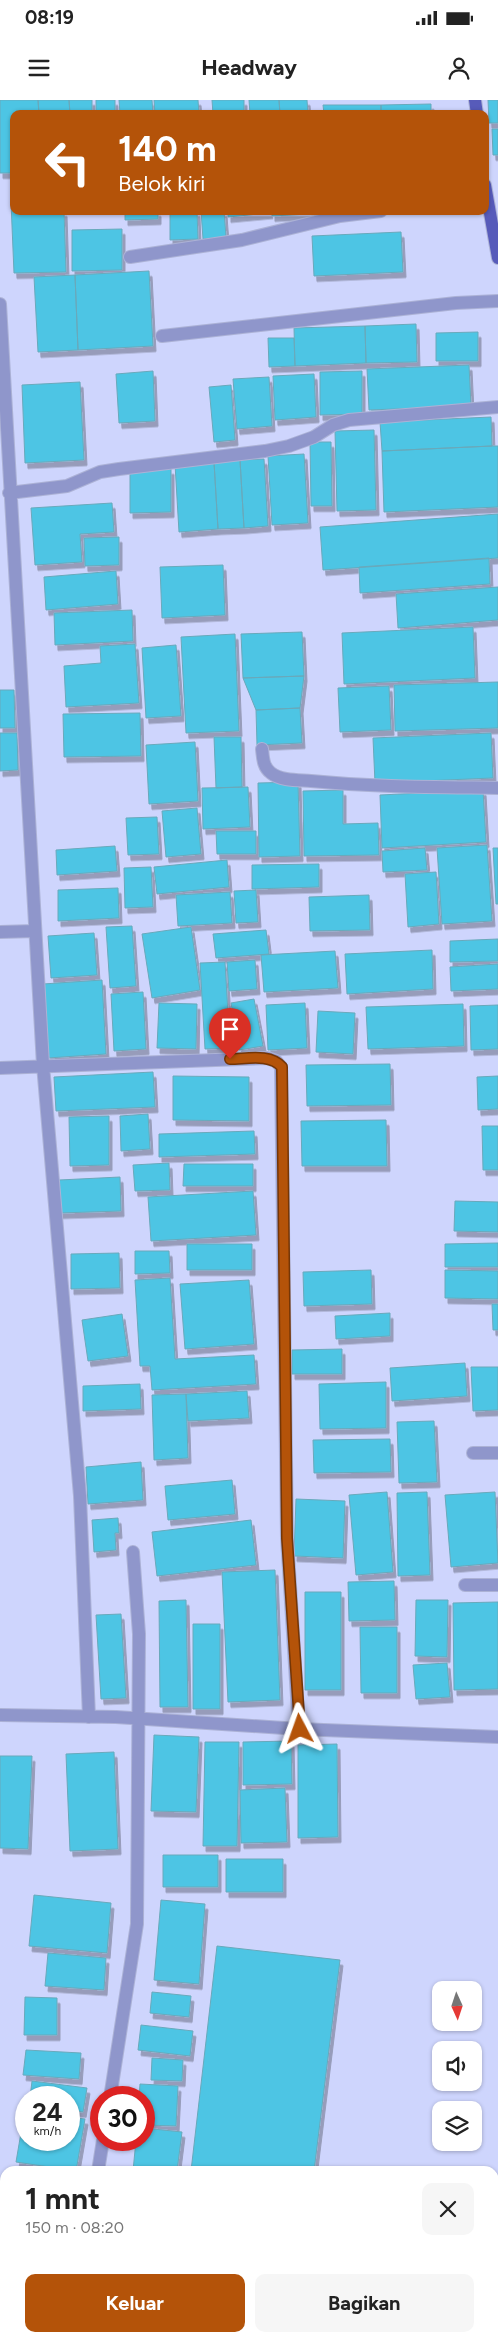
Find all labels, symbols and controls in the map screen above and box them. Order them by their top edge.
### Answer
text: 08:19 [25,6,74,29]
icon: menu [25,54,53,82]
text: Headway [201,54,297,81]
icon: person [445,54,473,82]
text: 140 m [118,128,216,170]
icon: left [35,130,100,195]
text: Belok kiri [118,170,205,197]
pin [209,1008,251,1059]
icon: arrive [216,1015,244,1043]
position arrow [273,1702,325,1754]
north arrow [432,1981,482,2031]
map controls [432,1981,482,2151]
button: sound [432,2041,482,2091]
speed limit sign: 30 [90,2086,155,2151]
text: 24 [32,2097,63,2127]
button: layers [432,2101,482,2151]
text: km/h [34,2124,61,2138]
text: 1 mnt [25,2180,100,2217]
button: close [422,2183,474,2235]
text: 150 m · 08:20 [25,2218,124,2237]
button: Keluar [25,2274,245,2332]
button: Bagikan [255,2274,474,2332]

